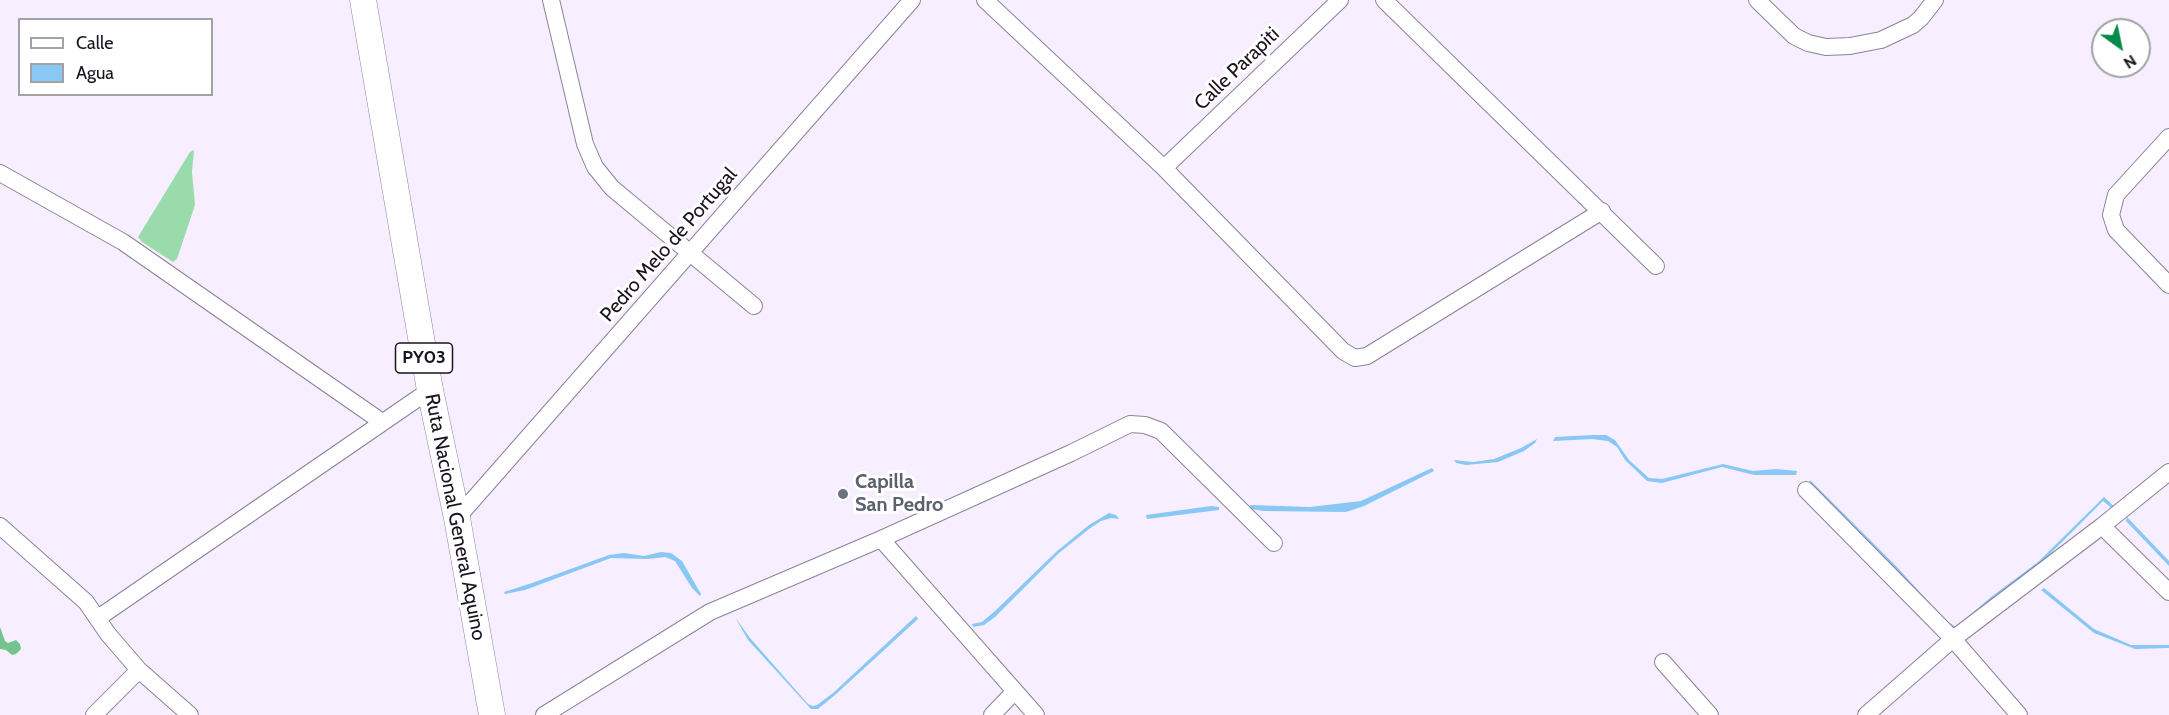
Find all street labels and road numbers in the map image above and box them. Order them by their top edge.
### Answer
street label: Calle Parapiti [1189,23,1285,115]
street label: Pedro Melo de Portugal [596,163,742,327]
road number: PY03 [396,343,452,373]
street label: Ruta Nacional General Aquino [419,391,491,643]

